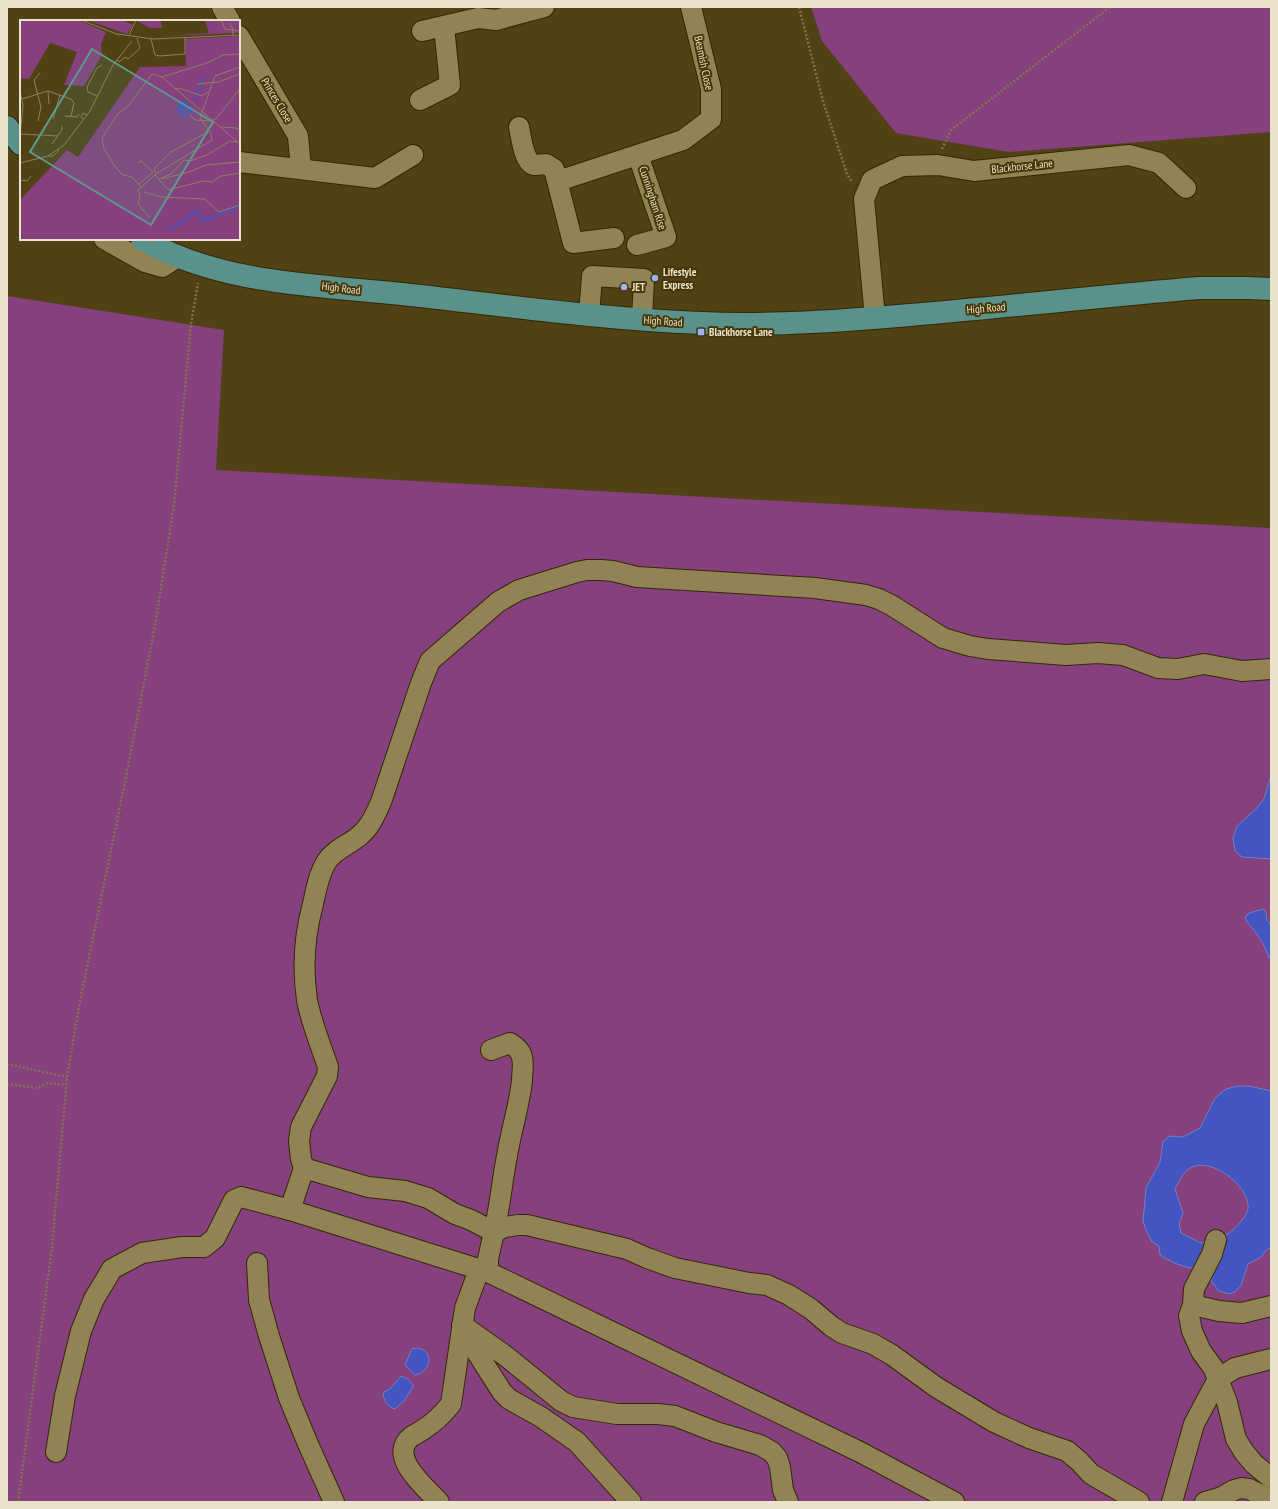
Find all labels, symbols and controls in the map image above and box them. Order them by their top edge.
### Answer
inset map [20,20,240,240]
street label: Beamish Close [691,35,717,92]
street label: Princes Close [258,75,296,125]
street label: Blackhorse Lane [991,156,1054,176]
street label: Cunningham Rise [636,164,670,232]
place label: Lifestyle Express [663,265,697,292]
marker: Lifestyle Express [650,273,660,283]
street label: High Road [321,279,361,297]
place label: JET [631,280,646,294]
marker: JET [619,282,629,292]
street label: High Road [966,299,1006,317]
street label: High Road [643,313,683,329]
place label: Blackhorse Lane [709,325,773,339]
marker: Blackhorse Lane [696,327,706,337]

